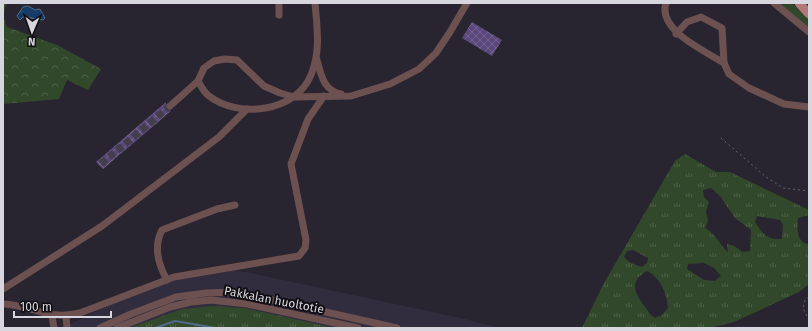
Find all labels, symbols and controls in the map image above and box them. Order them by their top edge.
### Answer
north arrow [12,12,52,52]
text: N [28,35,36,48]
street label: Pakkalan huoltotie [223,283,325,317]
scale bar [14,293,111,319]
text: 100 m [20,300,52,314]

